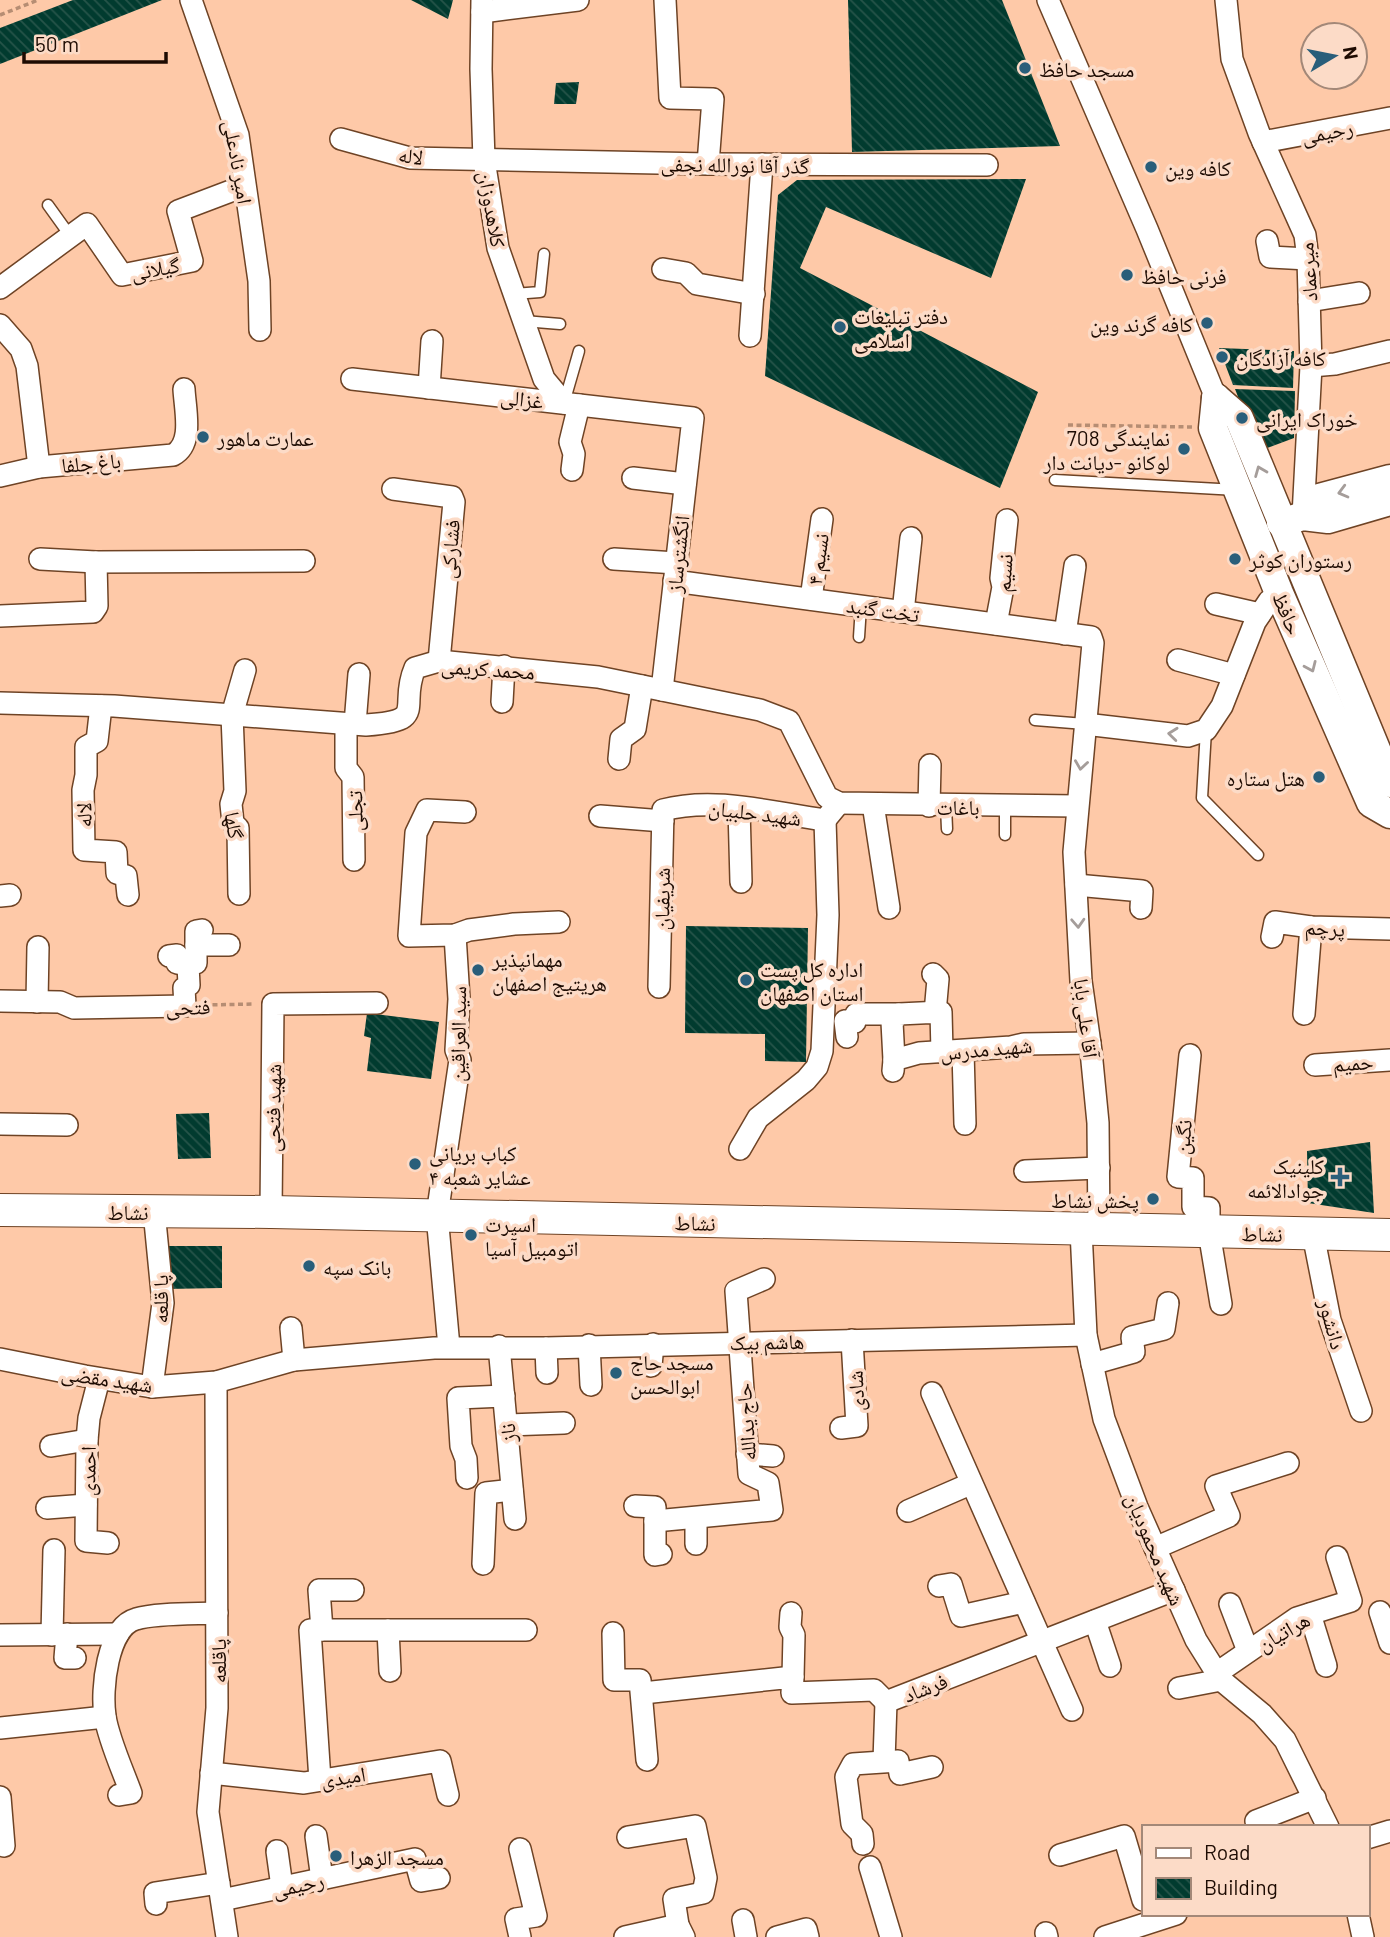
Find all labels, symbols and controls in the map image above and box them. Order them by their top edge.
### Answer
scale bar [24,21,166,65]
north arrow [1299,21,1369,91]
text: 50 m [35,31,79,56]
text: N [1339,45,1364,61]
place label: مسجد حافظ [1039,56,1134,81]
marker: مسجد حافظ [1017,60,1033,76]
street label: رحیمی [1299,114,1355,150]
street label: امیر نادعلی [217,118,259,206]
street label: لاله [397,141,425,169]
street label: گذر آقا نورالله نجفی [660,150,810,180]
place label: کافه وین [1165,155,1231,182]
marker: کافه وین [1143,159,1159,175]
street label: کلاهدوزان [473,169,512,250]
street label: میرعماد [1292,242,1322,302]
street label: گیلانی [129,251,182,287]
place label: فرنی حافظ [1141,263,1226,290]
marker: فرنی حافظ [1119,267,1135,283]
place label: دفتر تبلیغات اسلامی [854,303,948,354]
place label: کافه گرند وین [1090,311,1193,338]
marker: کافه گرند وین [1199,315,1215,331]
marker: دفتر تبلیغات اسلامی [832,319,848,335]
place label: کافه آزادگان [1236,345,1326,371]
marker: کافه آزادگان [1214,349,1230,365]
street label: غزالی [499,383,545,415]
place label: خوراک ایرانی [1256,406,1358,433]
marker: خوراک ایرانی [1234,410,1250,426]
place label: عمارت ماهور [216,425,314,450]
place label: نمایندگی 708 لوکانو -دیانت دار [1042,425,1170,474]
marker: عمارت ماهور [195,429,211,445]
marker: نمایندگی 708 لوکانو -دیانت دار [1176,441,1192,457]
street label: باغ جلفا [60,447,122,479]
one-way arrow [1255,466,1269,478]
one-way arrow [1337,483,1349,498]
street label: انگشترساز [660,514,693,595]
street label: فشارکی [434,518,466,580]
street label: نسیم ۴ [801,532,836,587]
place label: رستوران کوثر [1248,547,1352,573]
marker: رستوران کوثر [1227,551,1243,567]
street label: نسیم [989,553,1020,593]
street label: حافظ [1268,588,1308,638]
street label: تخت گنبد [845,592,921,627]
street label: محمد کریمی [440,652,536,686]
one-way arrow [1303,661,1317,673]
one-way arrow [1167,727,1178,742]
one-way arrow [1073,759,1088,771]
place label: هتل ستاره [1227,765,1305,792]
marker: هتل ستاره [1311,769,1327,785]
street label: تجلی [341,790,369,832]
street label: شهید حلبیان [707,794,803,831]
street label: باغات [936,794,980,819]
street label: لاله [70,802,96,828]
street label: گلها [220,810,250,841]
street label: شریفیان [648,867,675,931]
street label: پرچم [1304,913,1346,944]
one-way arrow [1070,918,1085,929]
place label: مهمانپذیر هریتیج اصفهان [491,946,607,997]
place label: اداره کل پست استان اصفهان [760,956,863,1006]
marker: مهمانپذیر هریتیج اصفهان [470,962,486,978]
marker: اداره کل پست استان اصفهان [738,972,754,988]
street label: آقا علی بابا [1068,977,1104,1060]
street label: سید العراقین [444,986,472,1082]
street label: فتحی [165,993,211,1021]
street label: شهید مدرس [939,1032,1033,1066]
street label: حمیم [1332,1048,1374,1079]
street label: شهید فتحی [259,1064,287,1152]
street label: نگین [1168,1118,1198,1156]
place label: کباب بریانی عشایر شعبه ۴ [429,1140,531,1189]
place label: کلینیک جوادالائمه [1247,1153,1324,1202]
marker: کباب بریانی عشایر شعبه ۴ [407,1156,423,1172]
marker: کلینیک جوادالائمه [1330,1167,1350,1187]
place label: پخش نشاط [1051,1187,1139,1214]
marker: پخش نشاط [1145,1191,1161,1207]
street label: نشاط [107,1199,149,1224]
street label: نشاط [674,1209,716,1235]
place label: اسپرت اتومبیل آسیا [485,1211,579,1262]
street label: نشاط [1241,1220,1283,1246]
marker: اسپرت اتومبیل آسیا [463,1227,479,1243]
place label: بانک سپه [323,1254,391,1280]
marker: بانک سپه [301,1258,317,1274]
street label: پا قلعه [147,1275,173,1323]
street label: دانشور [1314,1295,1352,1352]
street label: هاشم بیک [729,1328,805,1357]
place label: مسجد حاج ابوالحسن [630,1349,714,1400]
street label: شهید مقضی [59,1359,154,1399]
marker: مسجد حاج ابوالحسن [608,1365,624,1381]
street label: شادی [841,1370,870,1412]
street label: حاج یدالله [730,1382,762,1462]
street label: ناز [494,1422,520,1445]
street label: احمدی [74,1446,101,1496]
street label: شهید محمودیان [1120,1489,1191,1609]
street label: هراتیان [1252,1606,1314,1657]
street label: پاقلعه [205,1639,231,1683]
street label: فرشاد [899,1667,951,1707]
street label: امیدی [319,1760,367,1793]
legend [1142,1825,1369,1916]
text: Road [1204,1839,1250,1864]
place label: مسجد الزهرا [350,1844,444,1869]
marker: مسجد الزهرا [328,1848,344,1864]
street label: رحیمی [270,1866,327,1904]
text: Building [1204,1874,1278,1899]

